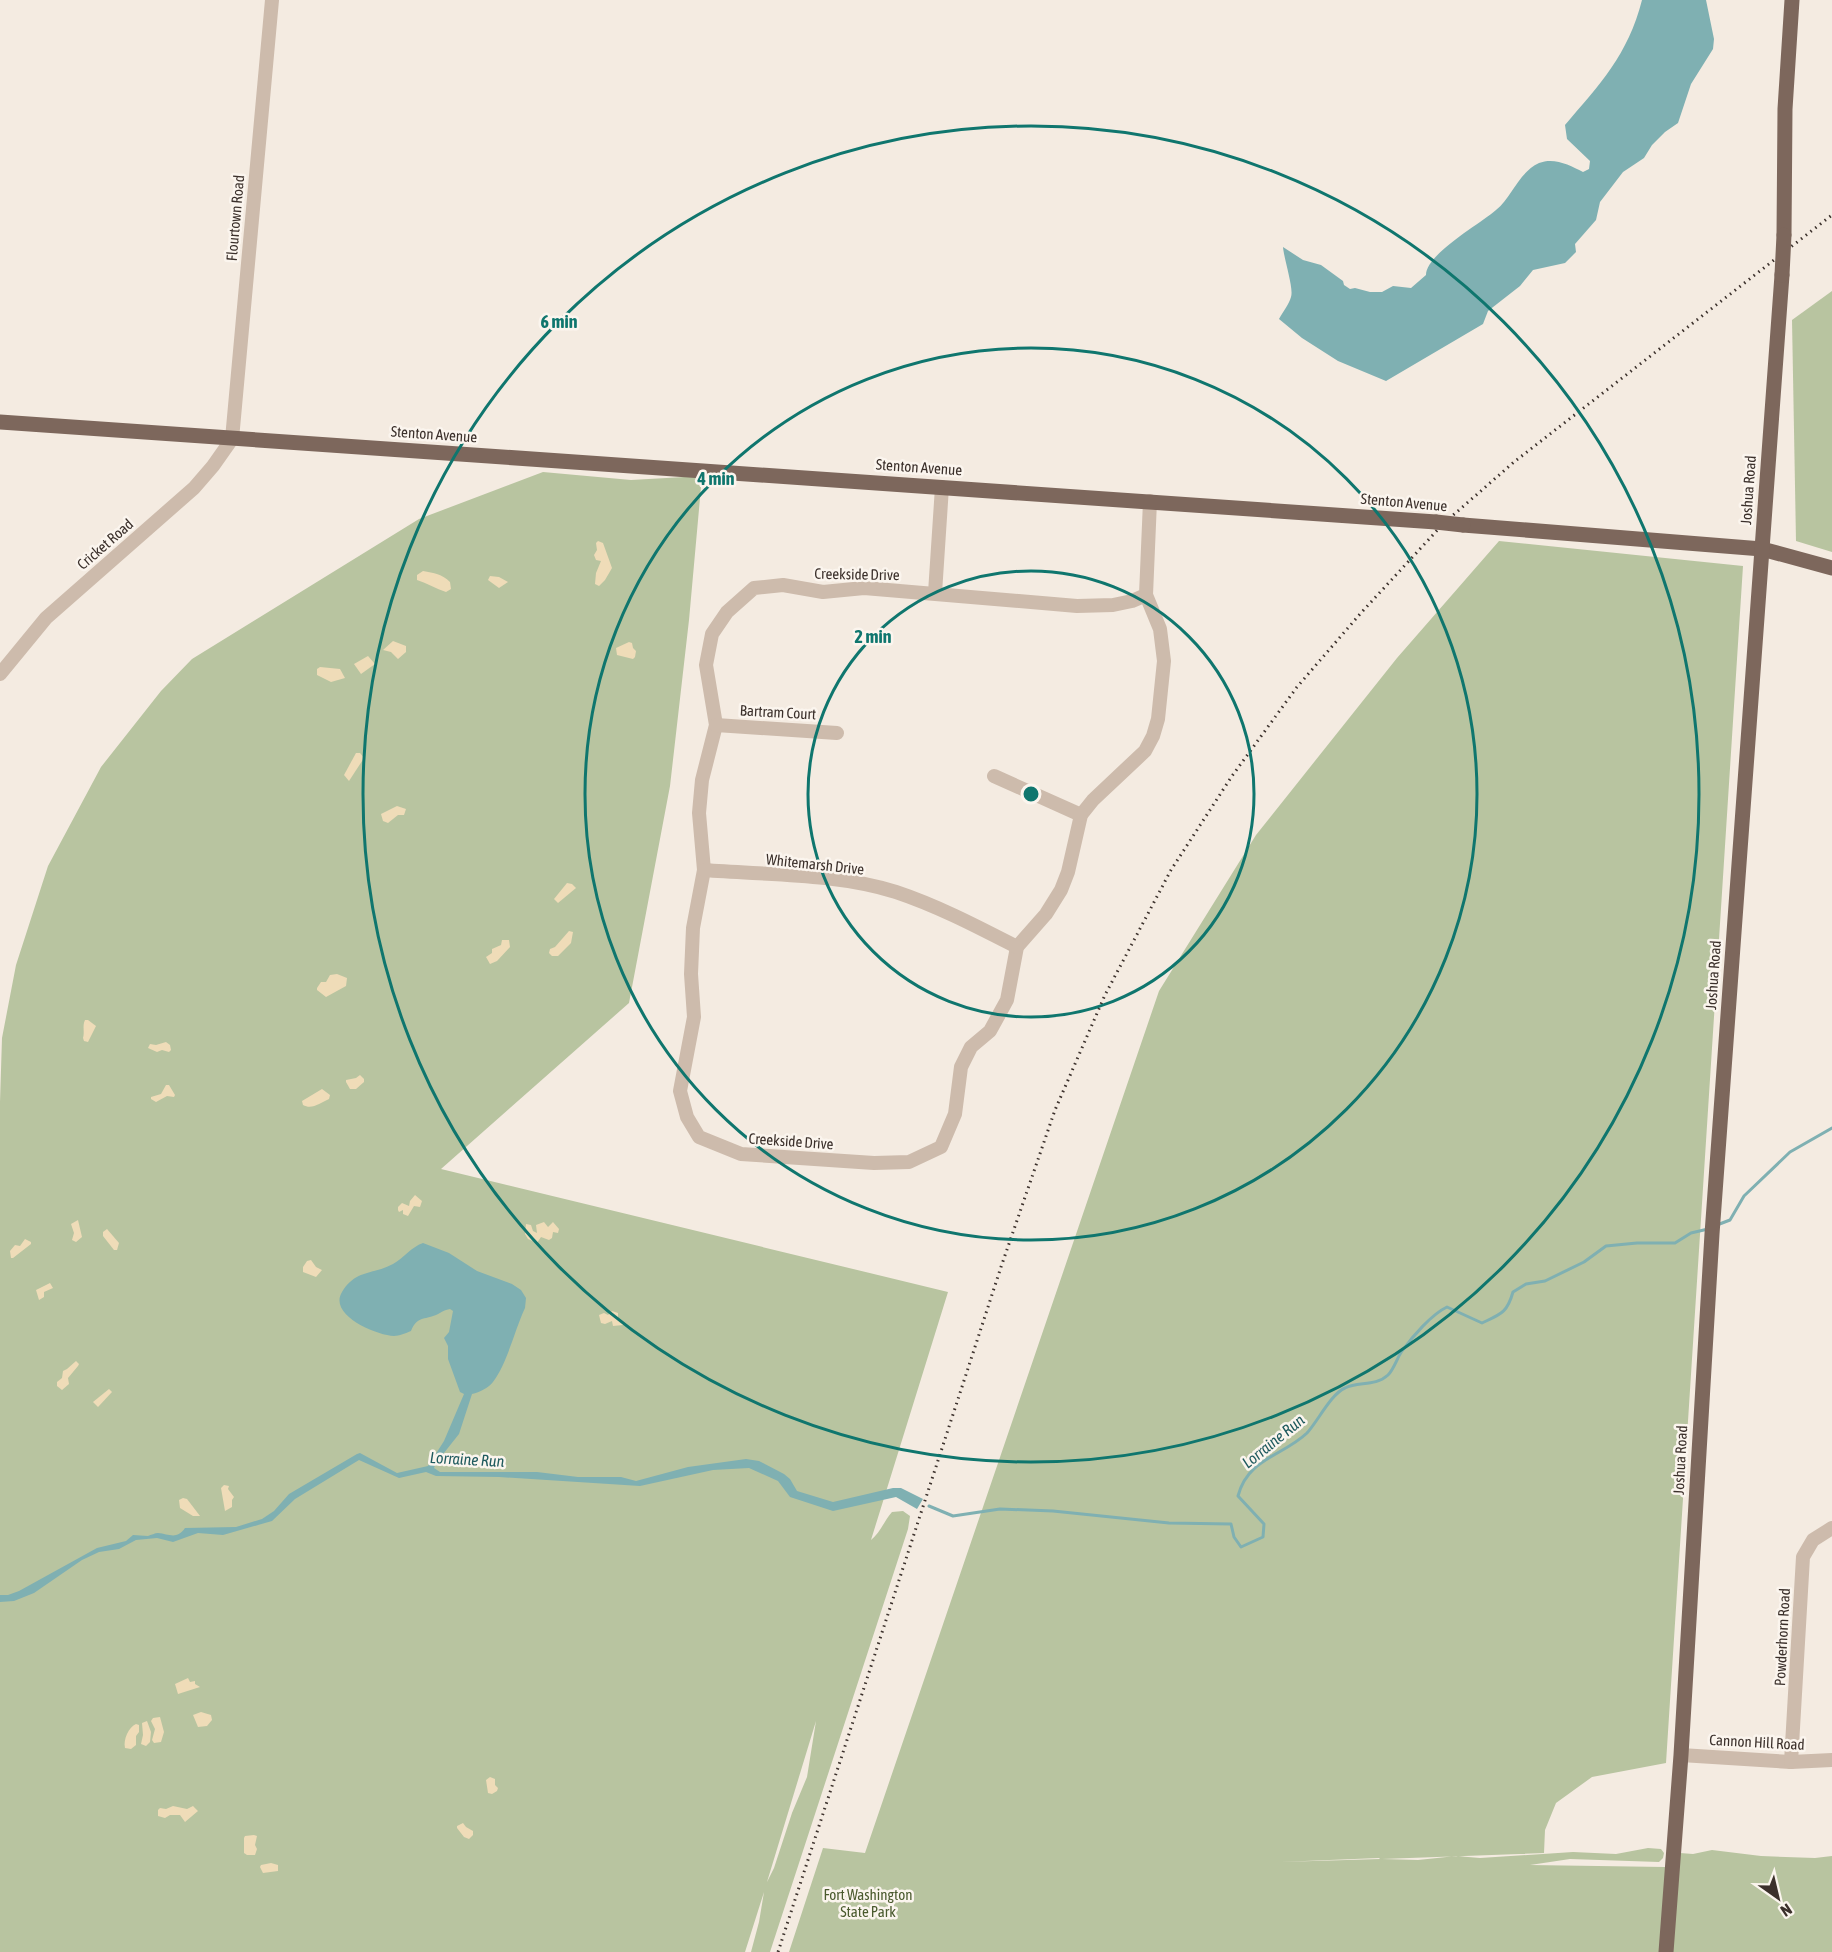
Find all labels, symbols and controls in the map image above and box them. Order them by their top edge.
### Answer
street label: Flourtown Road [223,174,247,262]
text: 6 min [541,311,578,332]
street label: Stenton Avenue [390,422,478,446]
street label: Stenton Avenue [875,455,963,479]
street label: Joshua Road [1737,455,1759,525]
text: 4 min [697,468,735,489]
street label: Stenton Avenue [1360,490,1448,514]
street label: Cricket Road [74,515,136,573]
street label: Creekside Drive [814,565,900,583]
text: 2 min [855,626,892,647]
street label: Bartram Court [739,702,817,722]
centre of rings [1021,784,1041,804]
street label: Whitemarsh Drive [765,850,865,878]
street label: Joshua Road [1702,940,1724,1010]
street label: Creekside Drive [748,1130,834,1152]
water label: Lorraine Run [1238,1410,1308,1471]
street label: Joshua Road [1670,1425,1690,1495]
water label: Lorraine Run [429,1448,505,1470]
street label: Powderhorn Road [1771,1588,1793,1686]
street label: Cannon Hill Road [1709,1731,1805,1753]
north arrow [1748,1868,1808,1928]
park label: Fort Washington State Park [823,1886,913,1920]
text: N [1777,1900,1795,1921]

